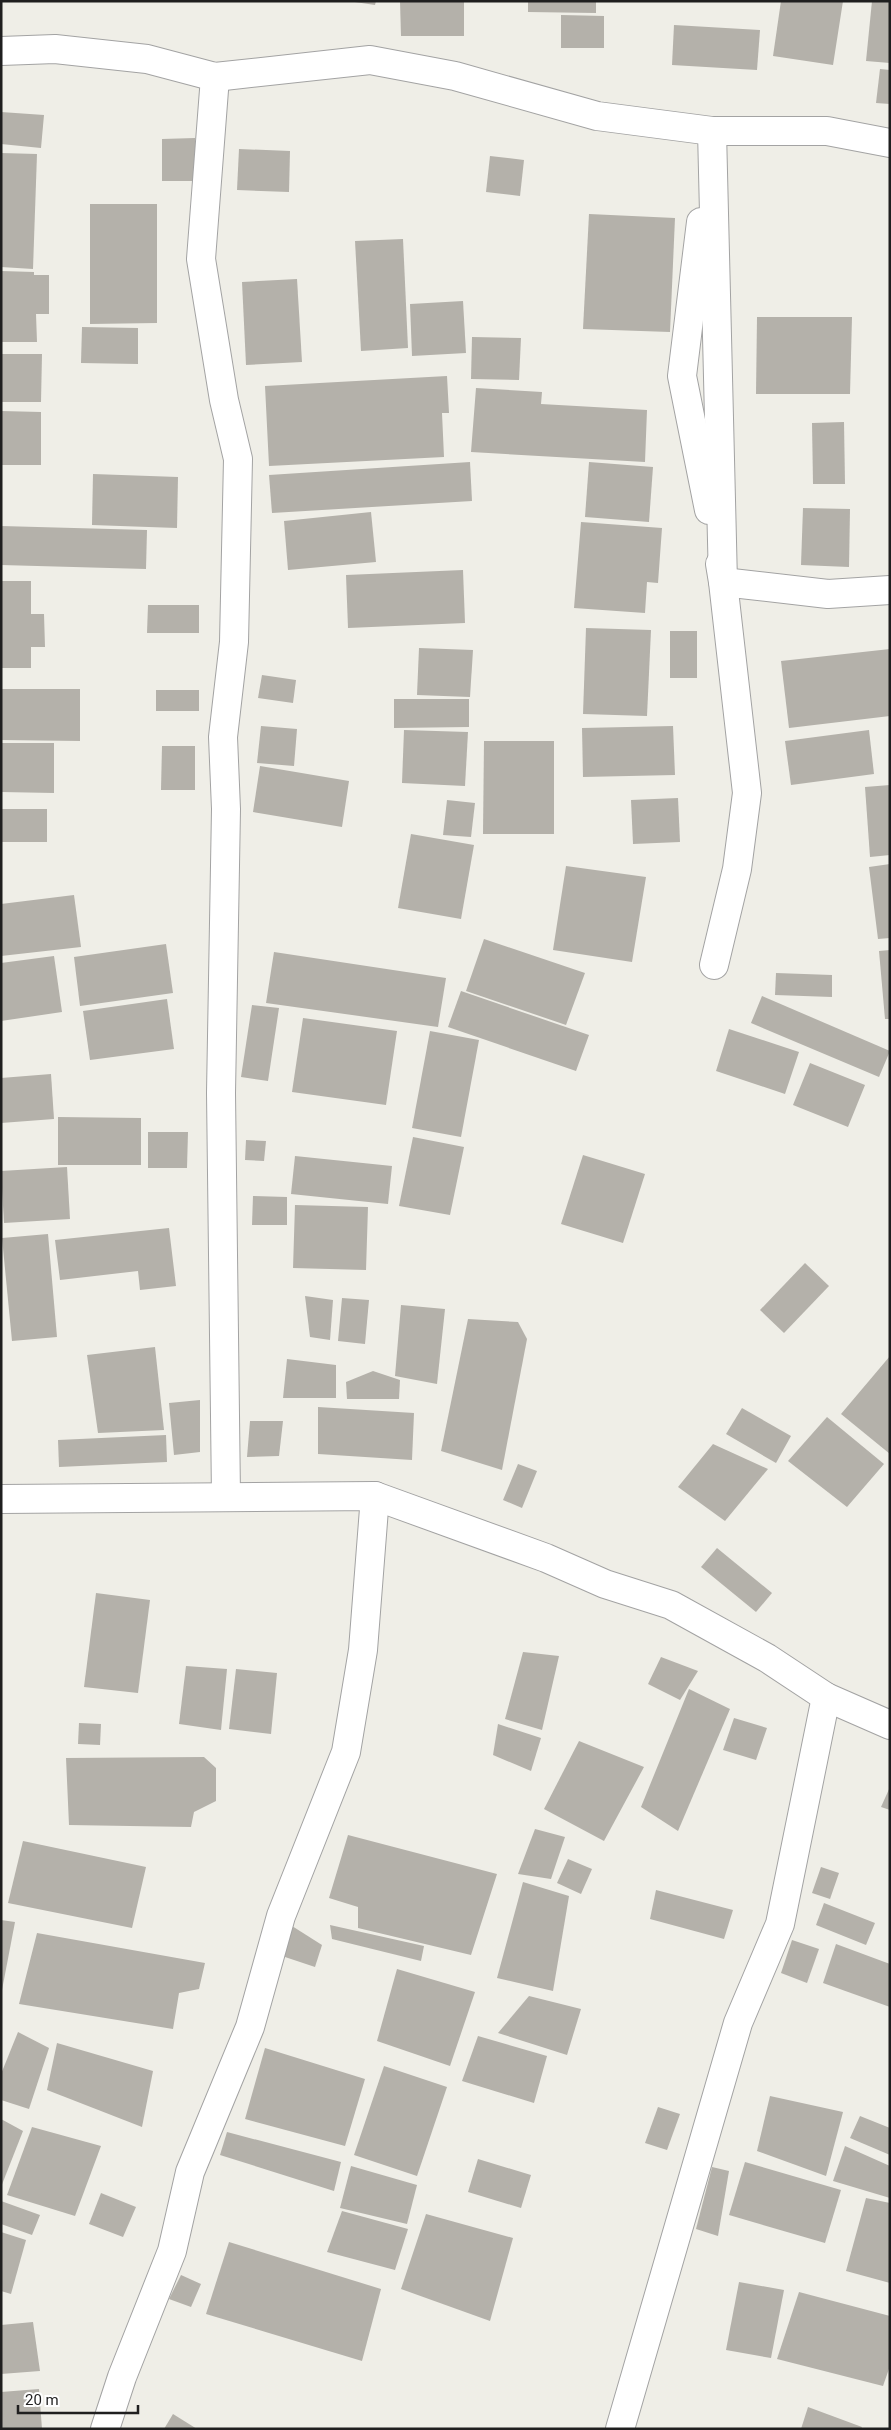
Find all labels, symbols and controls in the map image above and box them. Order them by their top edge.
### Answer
scale bar [18,2382,138,2414]
text: 20 m [25,2391,59,2409]

